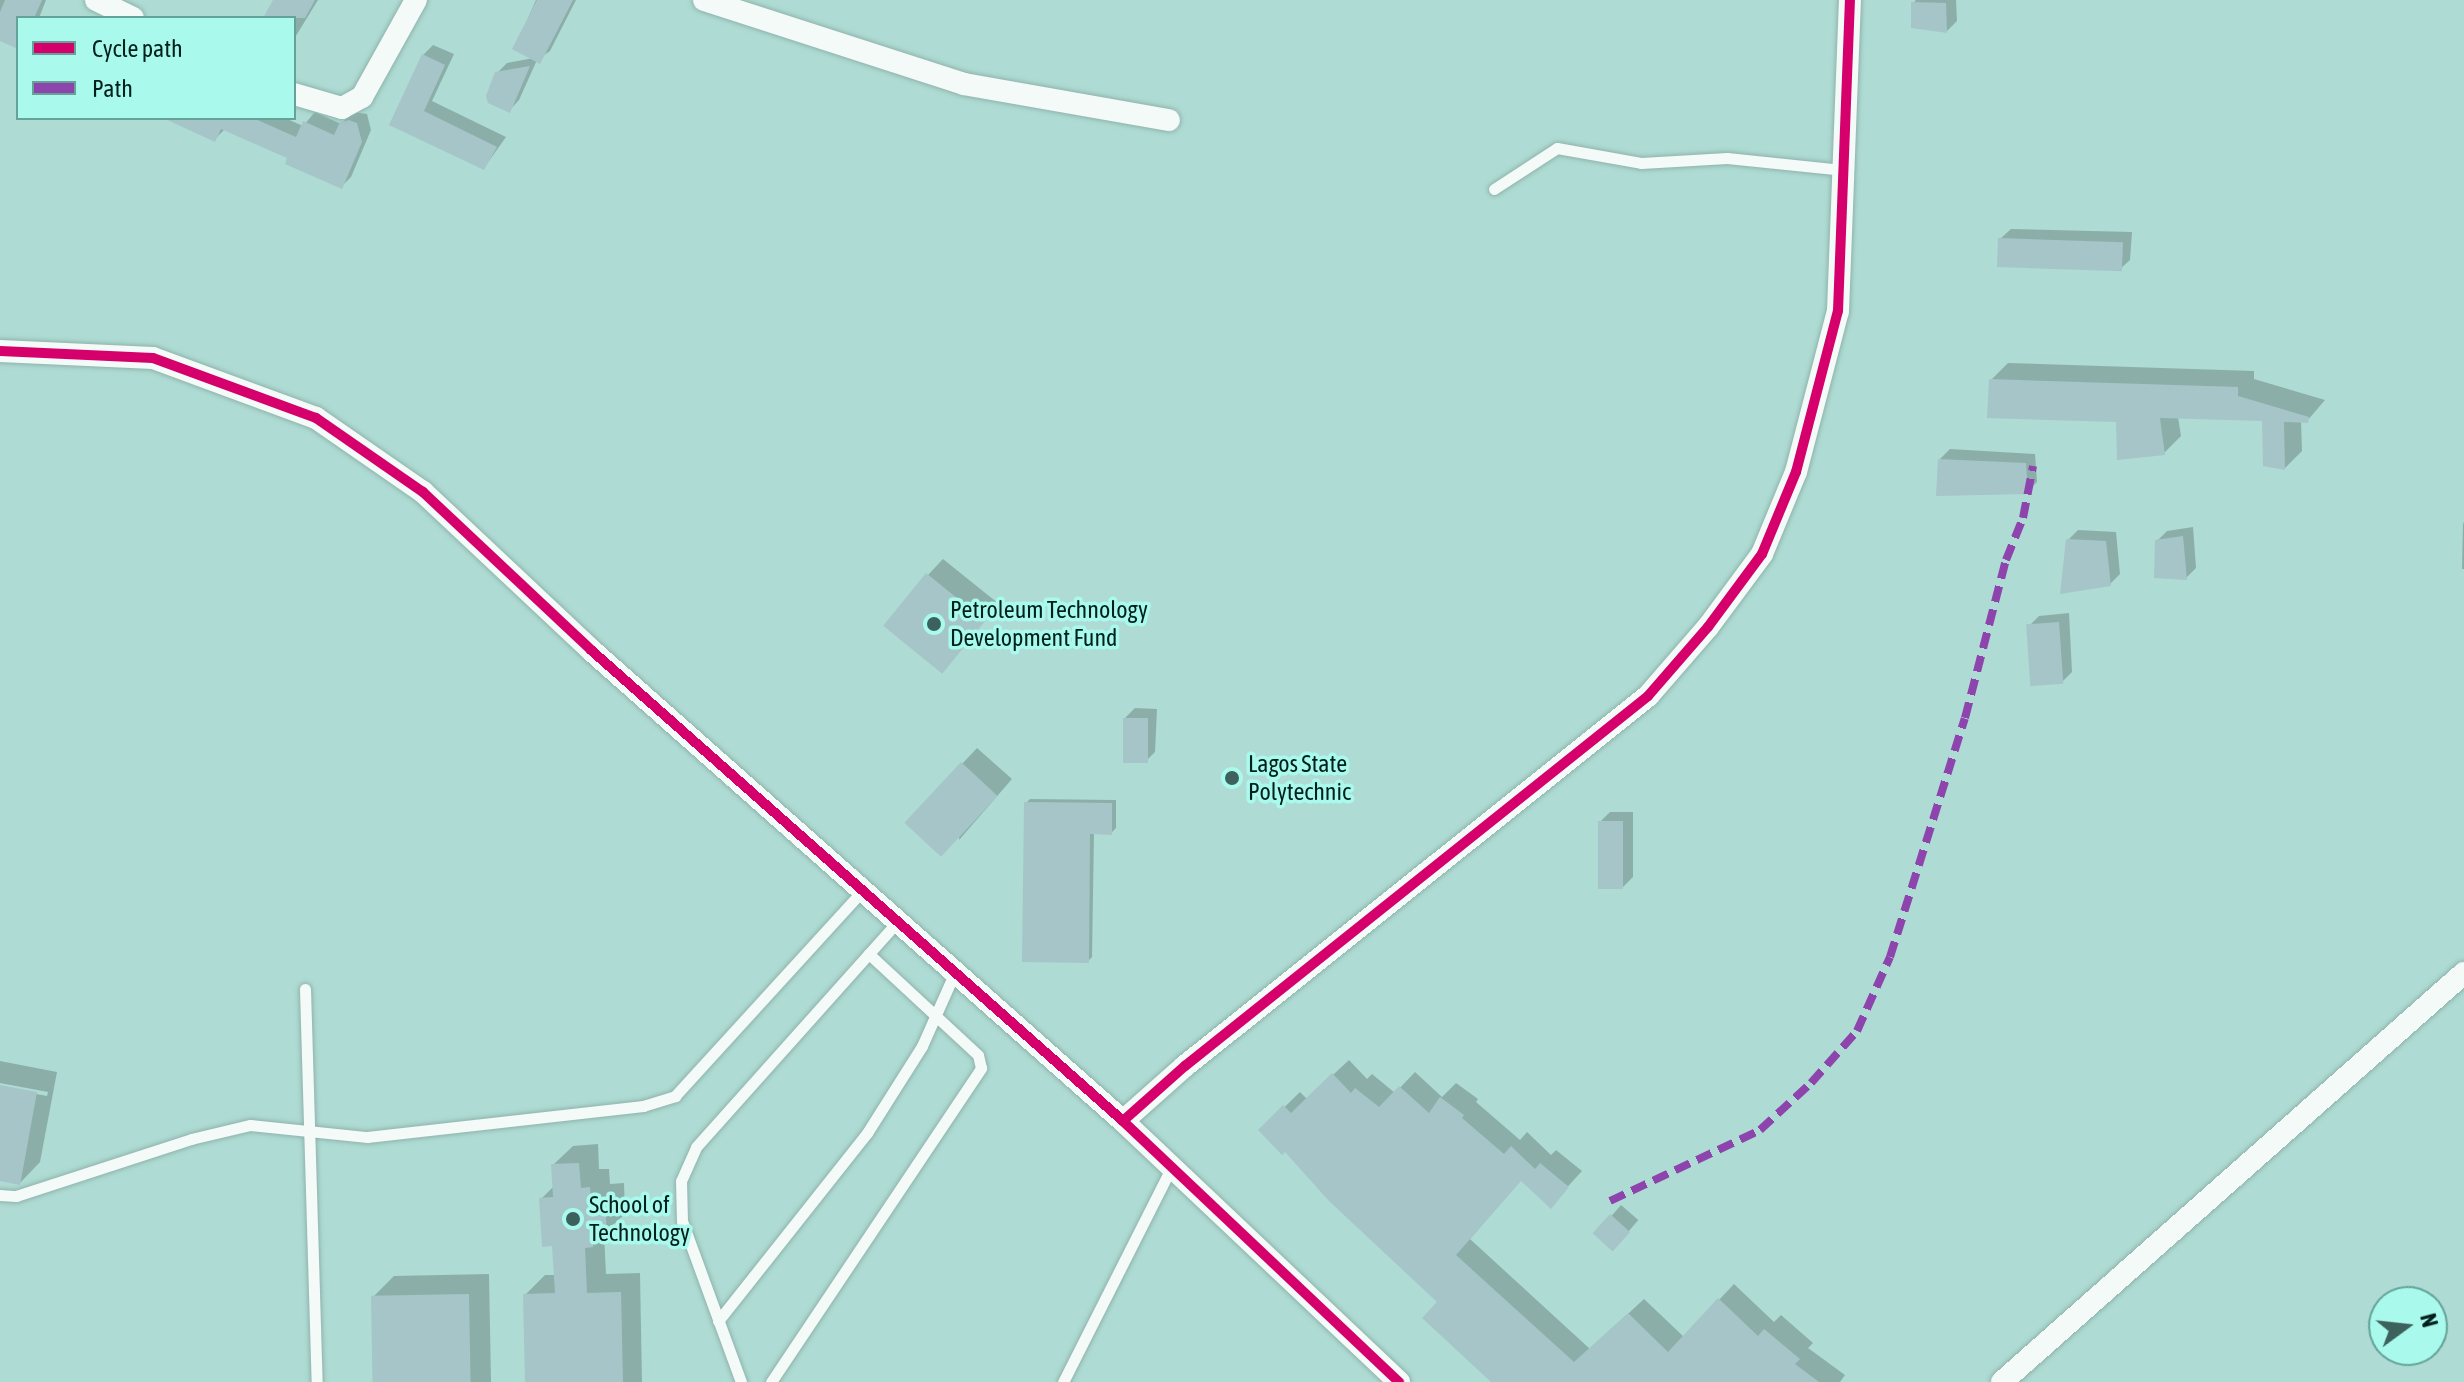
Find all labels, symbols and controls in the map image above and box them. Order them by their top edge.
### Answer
legend [16,16,296,120]
text: Cycle path [92,35,183,62]
text: Path [92,75,133,102]
place label: Petroleum Technology Development Fund [950,596,1148,652]
marker: Petroleum Technology Development Fund [925,615,943,633]
place label: Lagos State Polytechnic [1248,750,1351,806]
marker: Lagos State Polytechnic [1223,769,1241,787]
place label: School of Technology [589,1191,690,1247]
marker: School of Technology [564,1210,582,1228]
north arrow [2368,1286,2448,1366]
text: N [2415,1311,2443,1330]

